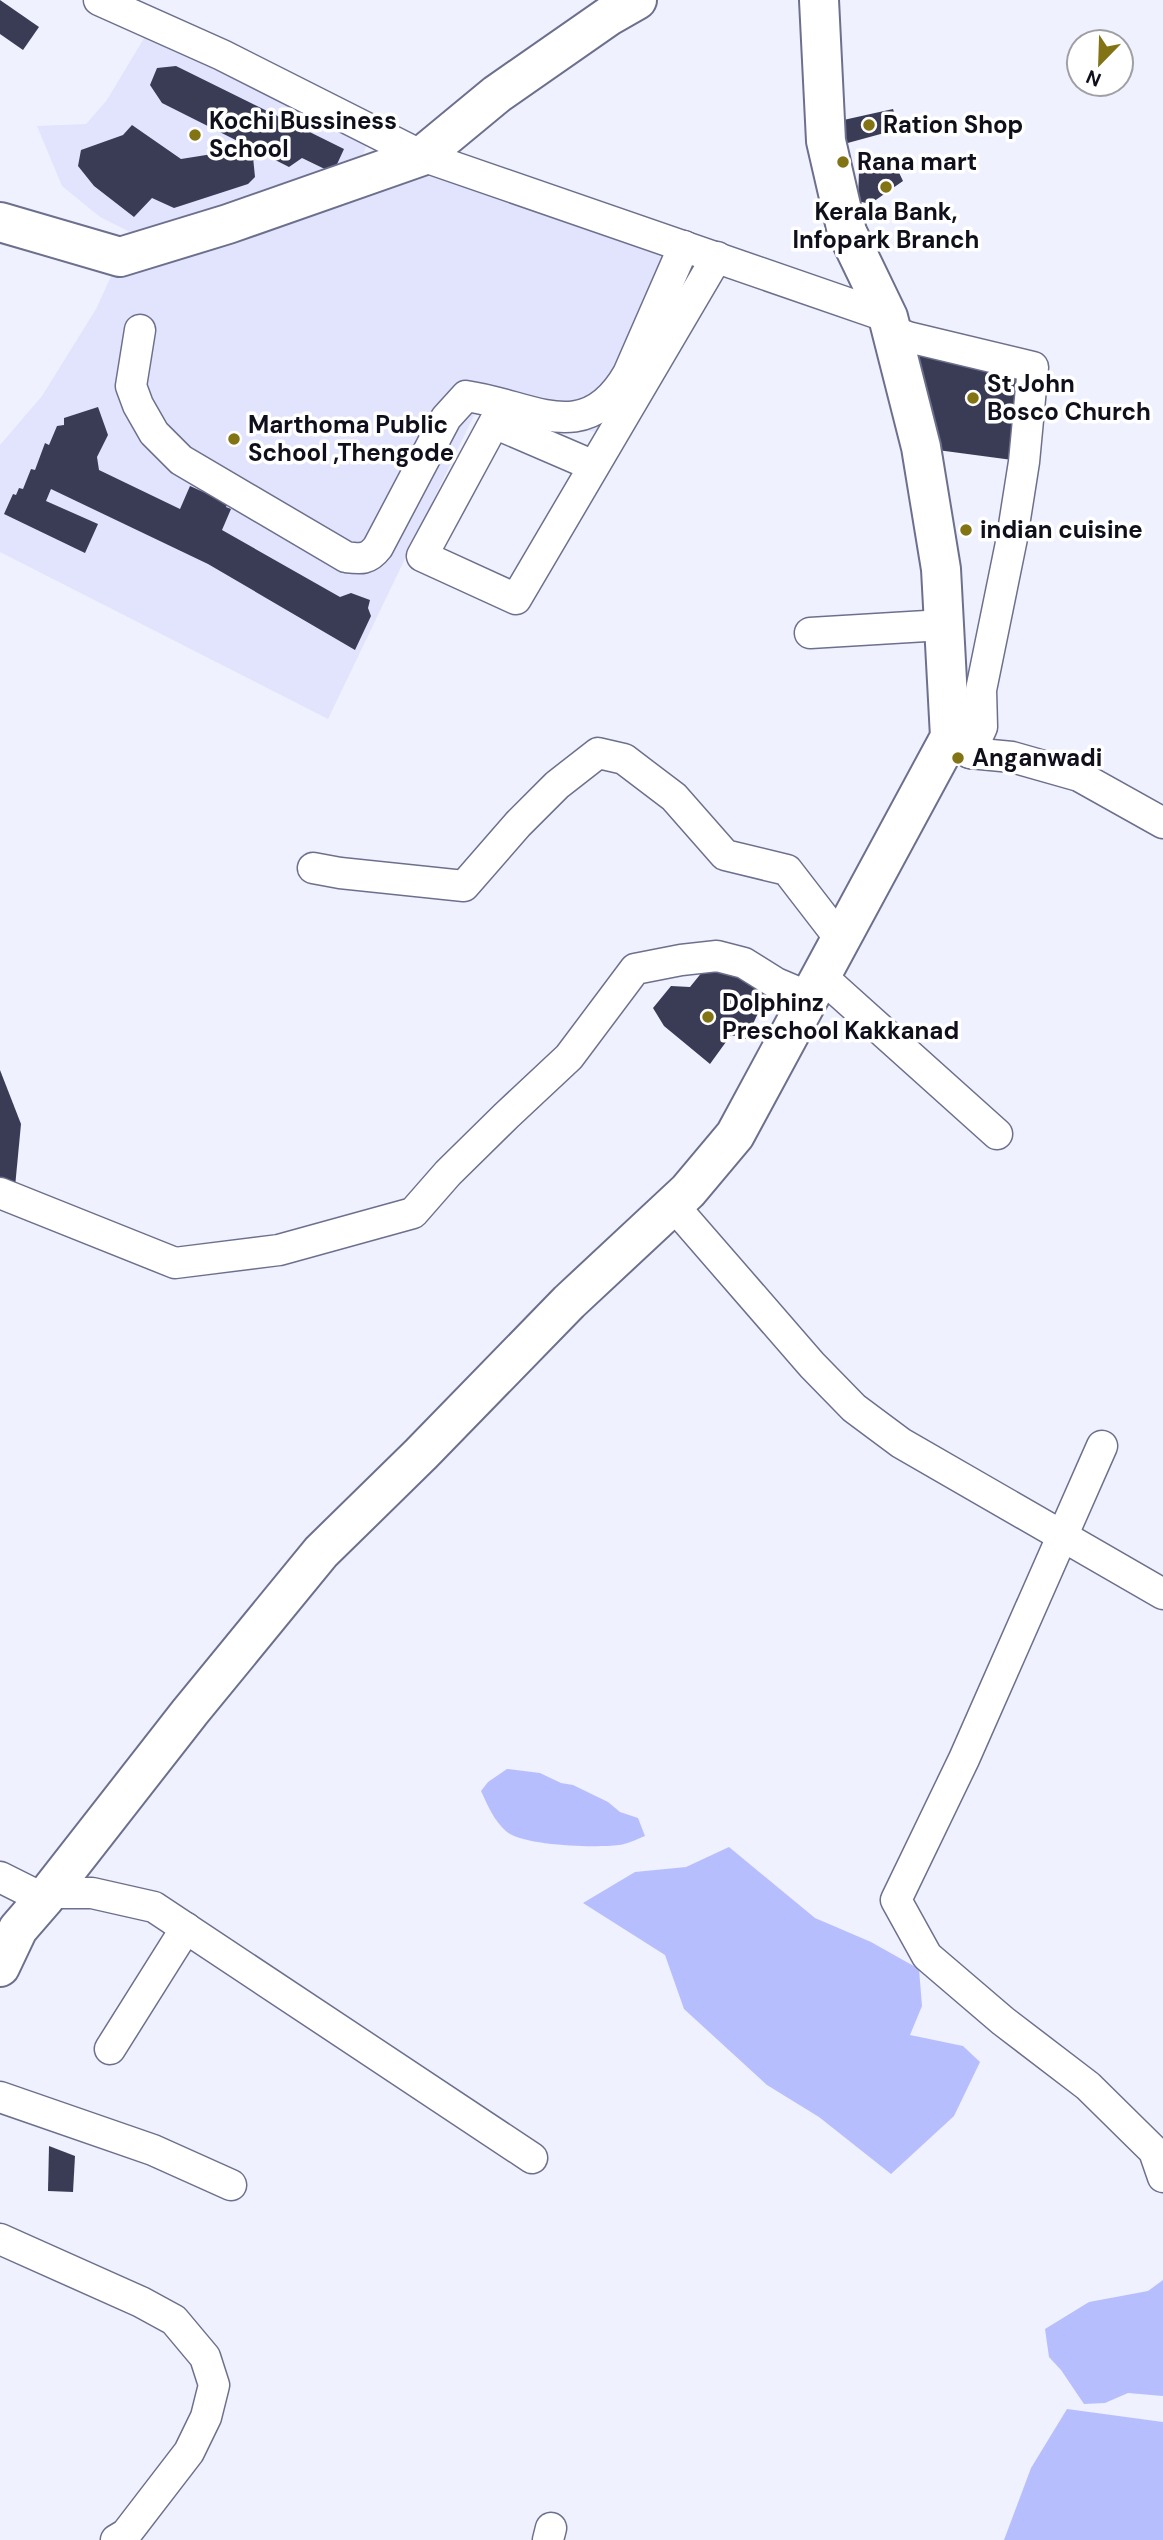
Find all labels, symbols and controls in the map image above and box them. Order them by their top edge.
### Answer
north arrow [1065,28,1135,98]
text: N [1082,64,1105,92]
place label: Kochi Bussiness School [209,105,397,164]
place label: Ration Shop [883,109,1023,140]
marker: Ration Shop [861,117,877,133]
marker: Kochi Bussiness School [187,127,203,143]
place label: Rana mart [857,146,977,177]
marker: Rana mart [835,154,851,170]
marker: Kerala Bank, Infopark Branch [878,179,894,195]
place label: Kerala Bank, Infopark Branch [793,196,979,255]
place label: St John Bosco Church [987,368,1151,427]
marker: St John Bosco Church [965,390,981,406]
place label: Marthoma Public School ,Thengode [248,409,454,468]
marker: Marthoma Public School ,Thengode [226,431,242,447]
place label: indian cuisine [980,514,1143,545]
marker: indian cuisine [958,522,974,538]
place label: Anganwadi [972,742,1102,773]
marker: Anganwadi [950,750,966,766]
place label: Dolphinz Preschool Kakkanad [722,987,959,1046]
marker: Dolphinz Preschool Kakkanad [700,1009,716,1025]

